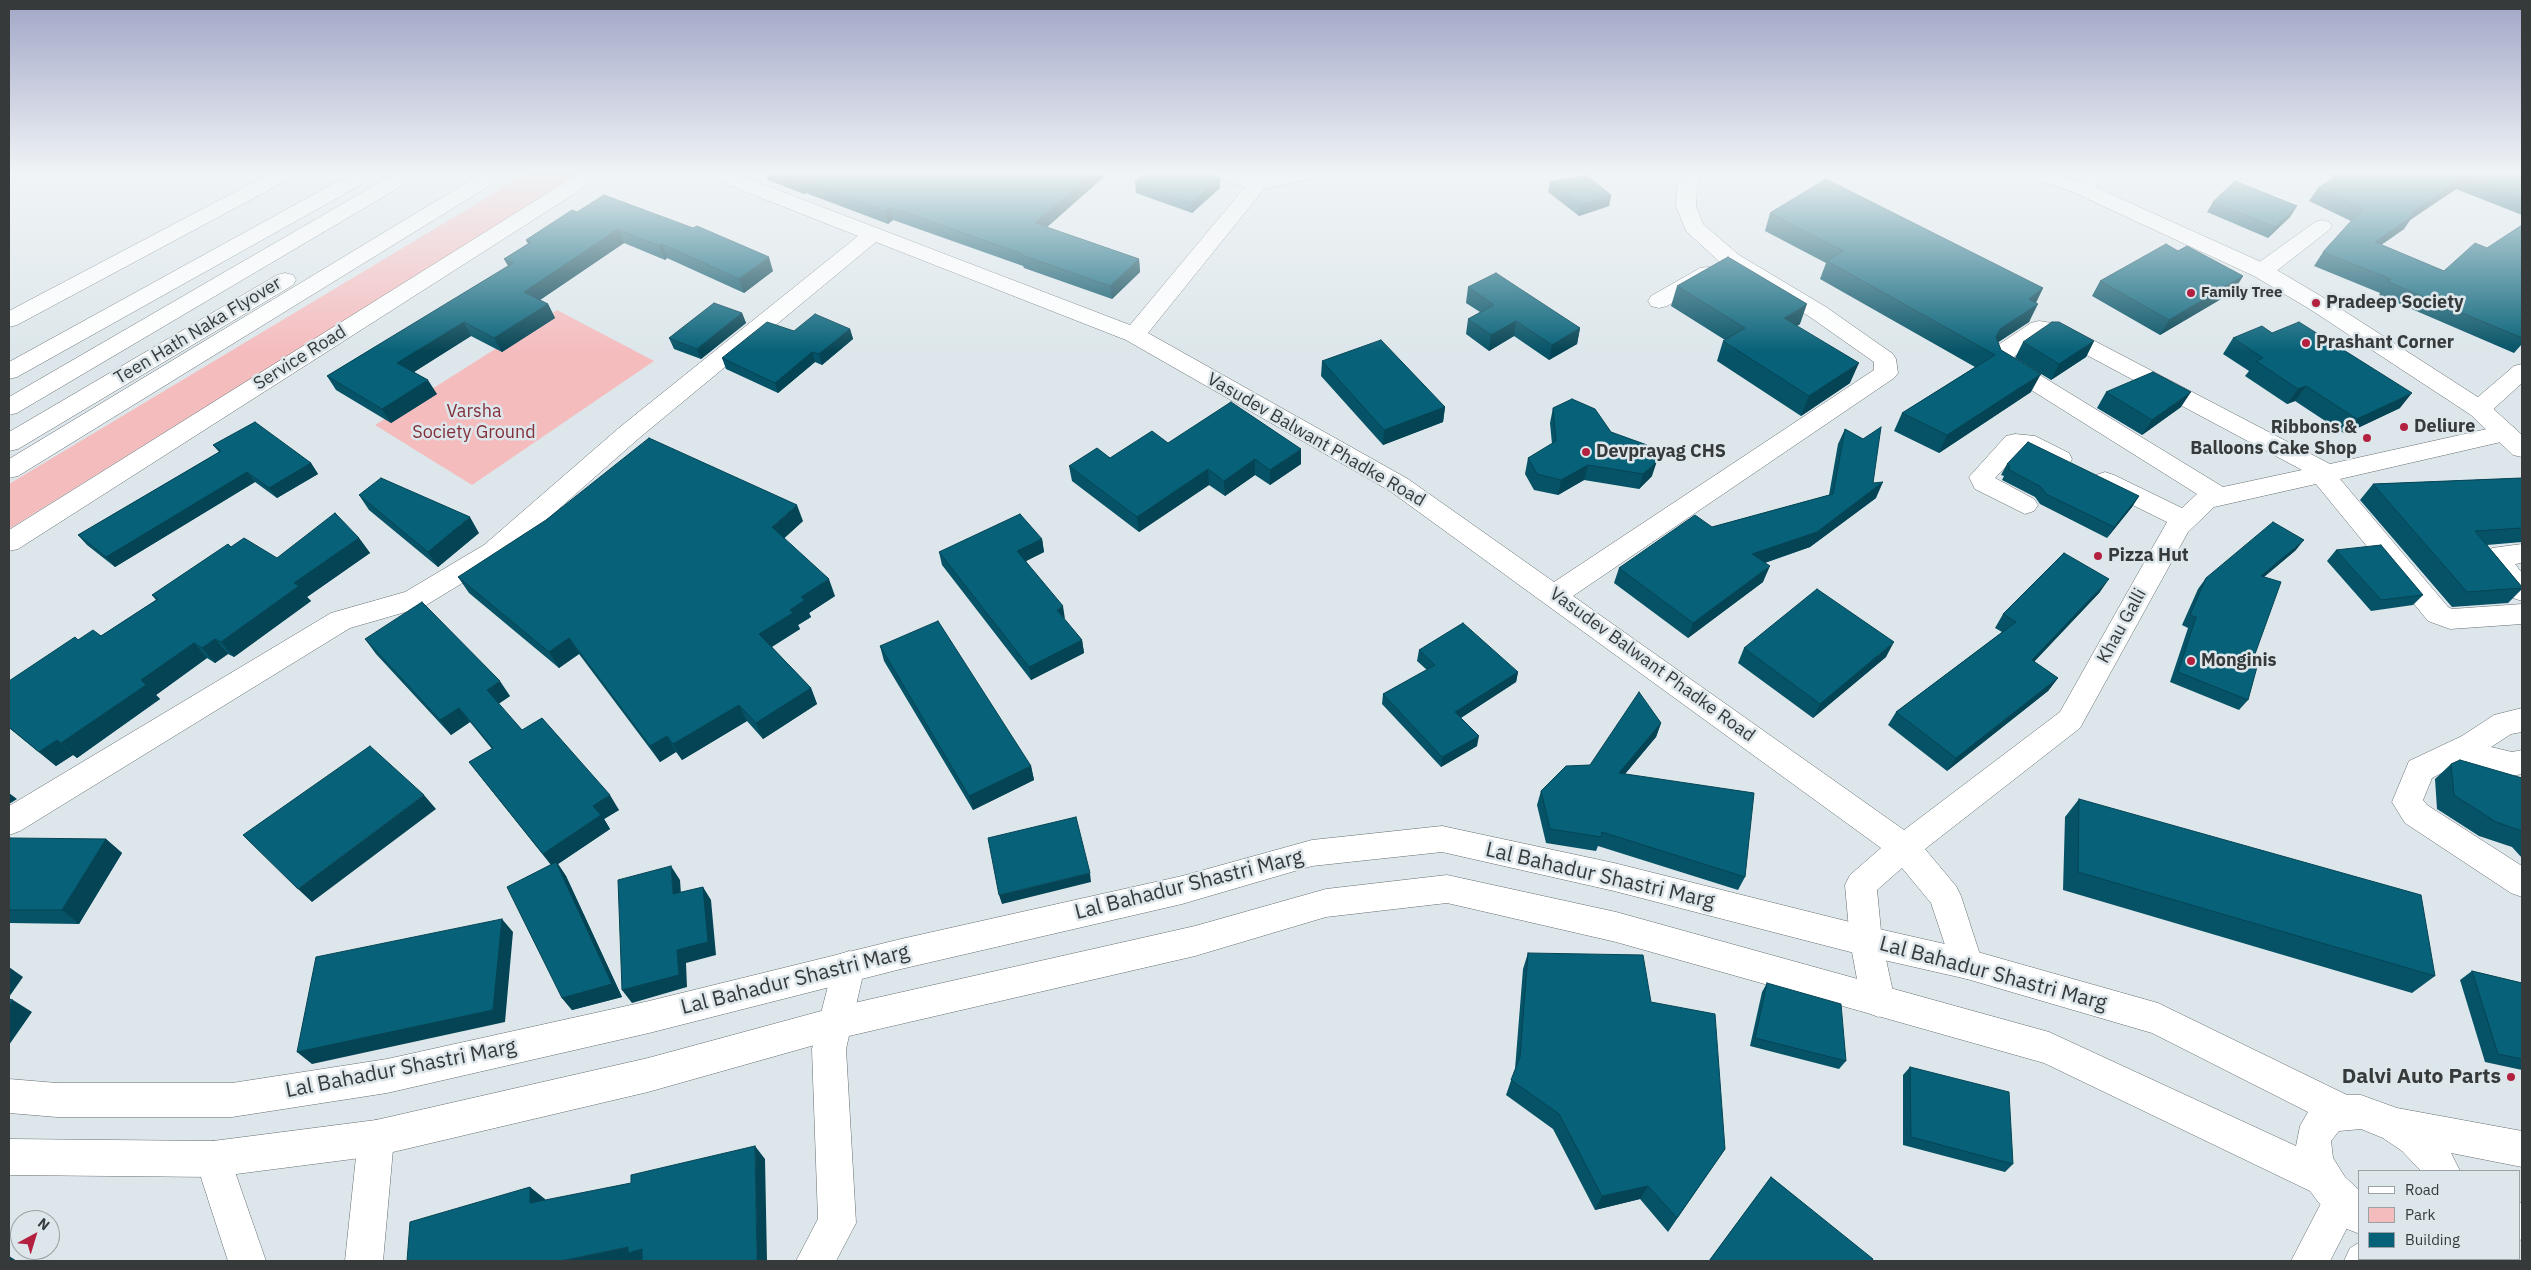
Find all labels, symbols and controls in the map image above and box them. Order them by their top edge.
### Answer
street label: Teen Hath Naka Flyover [111,273,285,389]
place label: Family Tree [2201,284,2282,302]
marker: Family Tree [2185,287,2197,299]
place label: Pradeep Society [2326,292,2464,314]
marker: Pradeep Society [2310,297,2322,309]
street label: Service Road [250,321,350,395]
place label: Prashant Corner [2316,332,2454,354]
marker: Prashant Corner [2300,337,2312,349]
street label: Vasudev Balwant Phadke Road [1203,369,1429,511]
park label: Varsha Society Ground [412,401,536,444]
place label: Deliure [2414,416,2475,438]
place label: Ribbons & Balloons Cake Shop [2190,417,2357,459]
marker: Deliure [2398,421,2410,433]
marker: Ribbons & Balloons Cake Shop [2361,432,2373,444]
place label: Devprayag CHS [1596,441,1726,463]
marker: Devprayag CHS [1580,446,1592,458]
place label: Pizza Hut [2108,545,2189,567]
marker: Pizza Hut [2092,550,2104,562]
street label: Vasudev Balwant Phadke Road [1545,583,1759,747]
street label: Khau Galli [2093,585,2151,667]
place label: Monginis [2201,650,2277,672]
marker: Monginis [2185,655,2197,667]
street label: Lal Bahadur Shastri Marg [1483,837,1717,915]
street label: Lal Bahadur Shastri Marg [1072,844,1306,926]
street label: Lal Bahadur Shastri Marg [1876,931,2110,1017]
street label: Lal Bahadur Shastri Marg [678,939,912,1021]
street label: Lal Bahadur Shastri Marg [283,1034,519,1104]
place label: Dalvi Auto Parts [2342,1064,2501,1090]
marker: Dalvi Auto Parts [2505,1071,2517,1083]
legend [2358,1170,2521,1260]
text: Road [2405,1180,2440,1199]
text: Park [2405,1205,2435,1224]
north arrow [10,1210,60,1260]
text: N [34,1214,53,1234]
text: Building [2405,1230,2460,1249]

